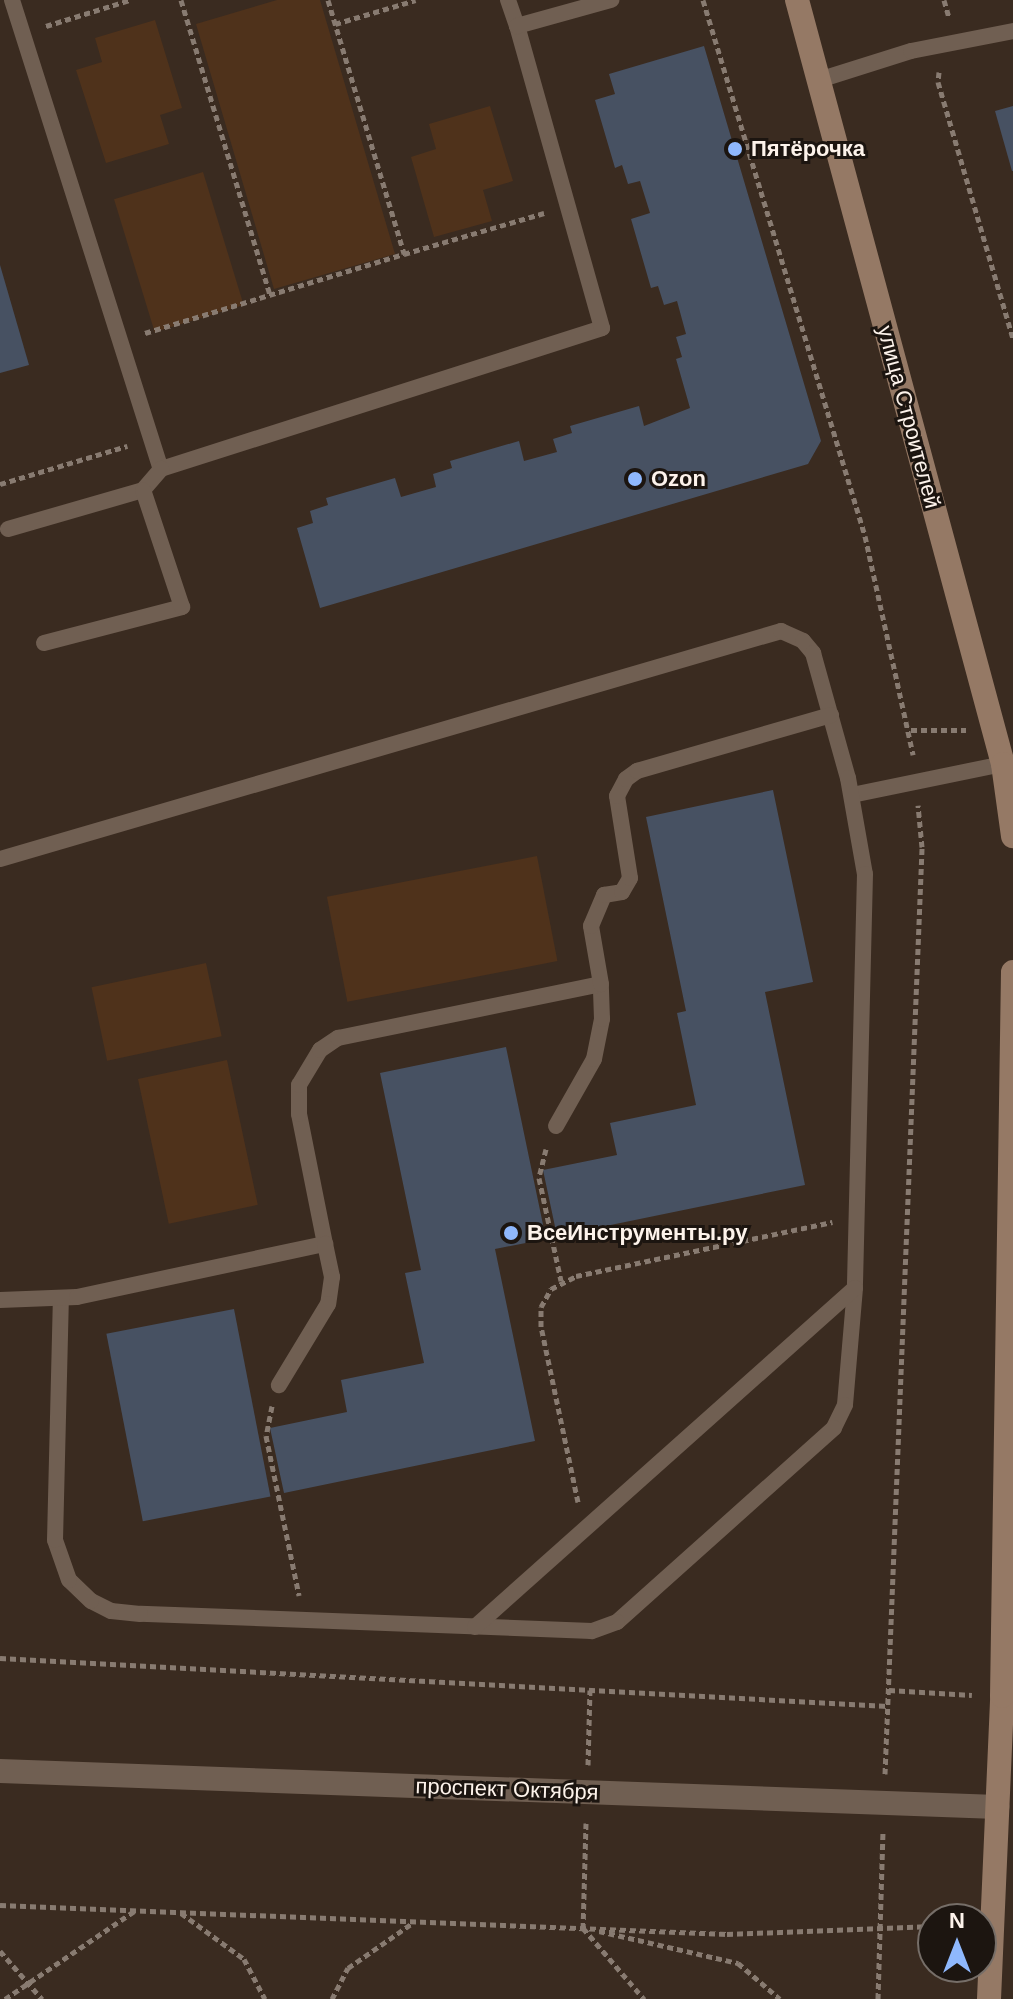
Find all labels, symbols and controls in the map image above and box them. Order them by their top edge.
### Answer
place label: Пятёрочка [751,136,865,162]
marker: Пятёрочка [726,140,744,158]
street label: улица Строителей [872,323,946,511]
place label: Ozon [651,466,706,492]
marker: Ozon [626,470,644,488]
place label: ВсеИнструменты.ру [527,1220,747,1246]
marker: ВсеИнструменты.ру [502,1224,520,1242]
street label: проспект Октября [415,1773,599,1805]
north arrow [917,1903,997,1983]
text: N [949,1908,965,1933]

